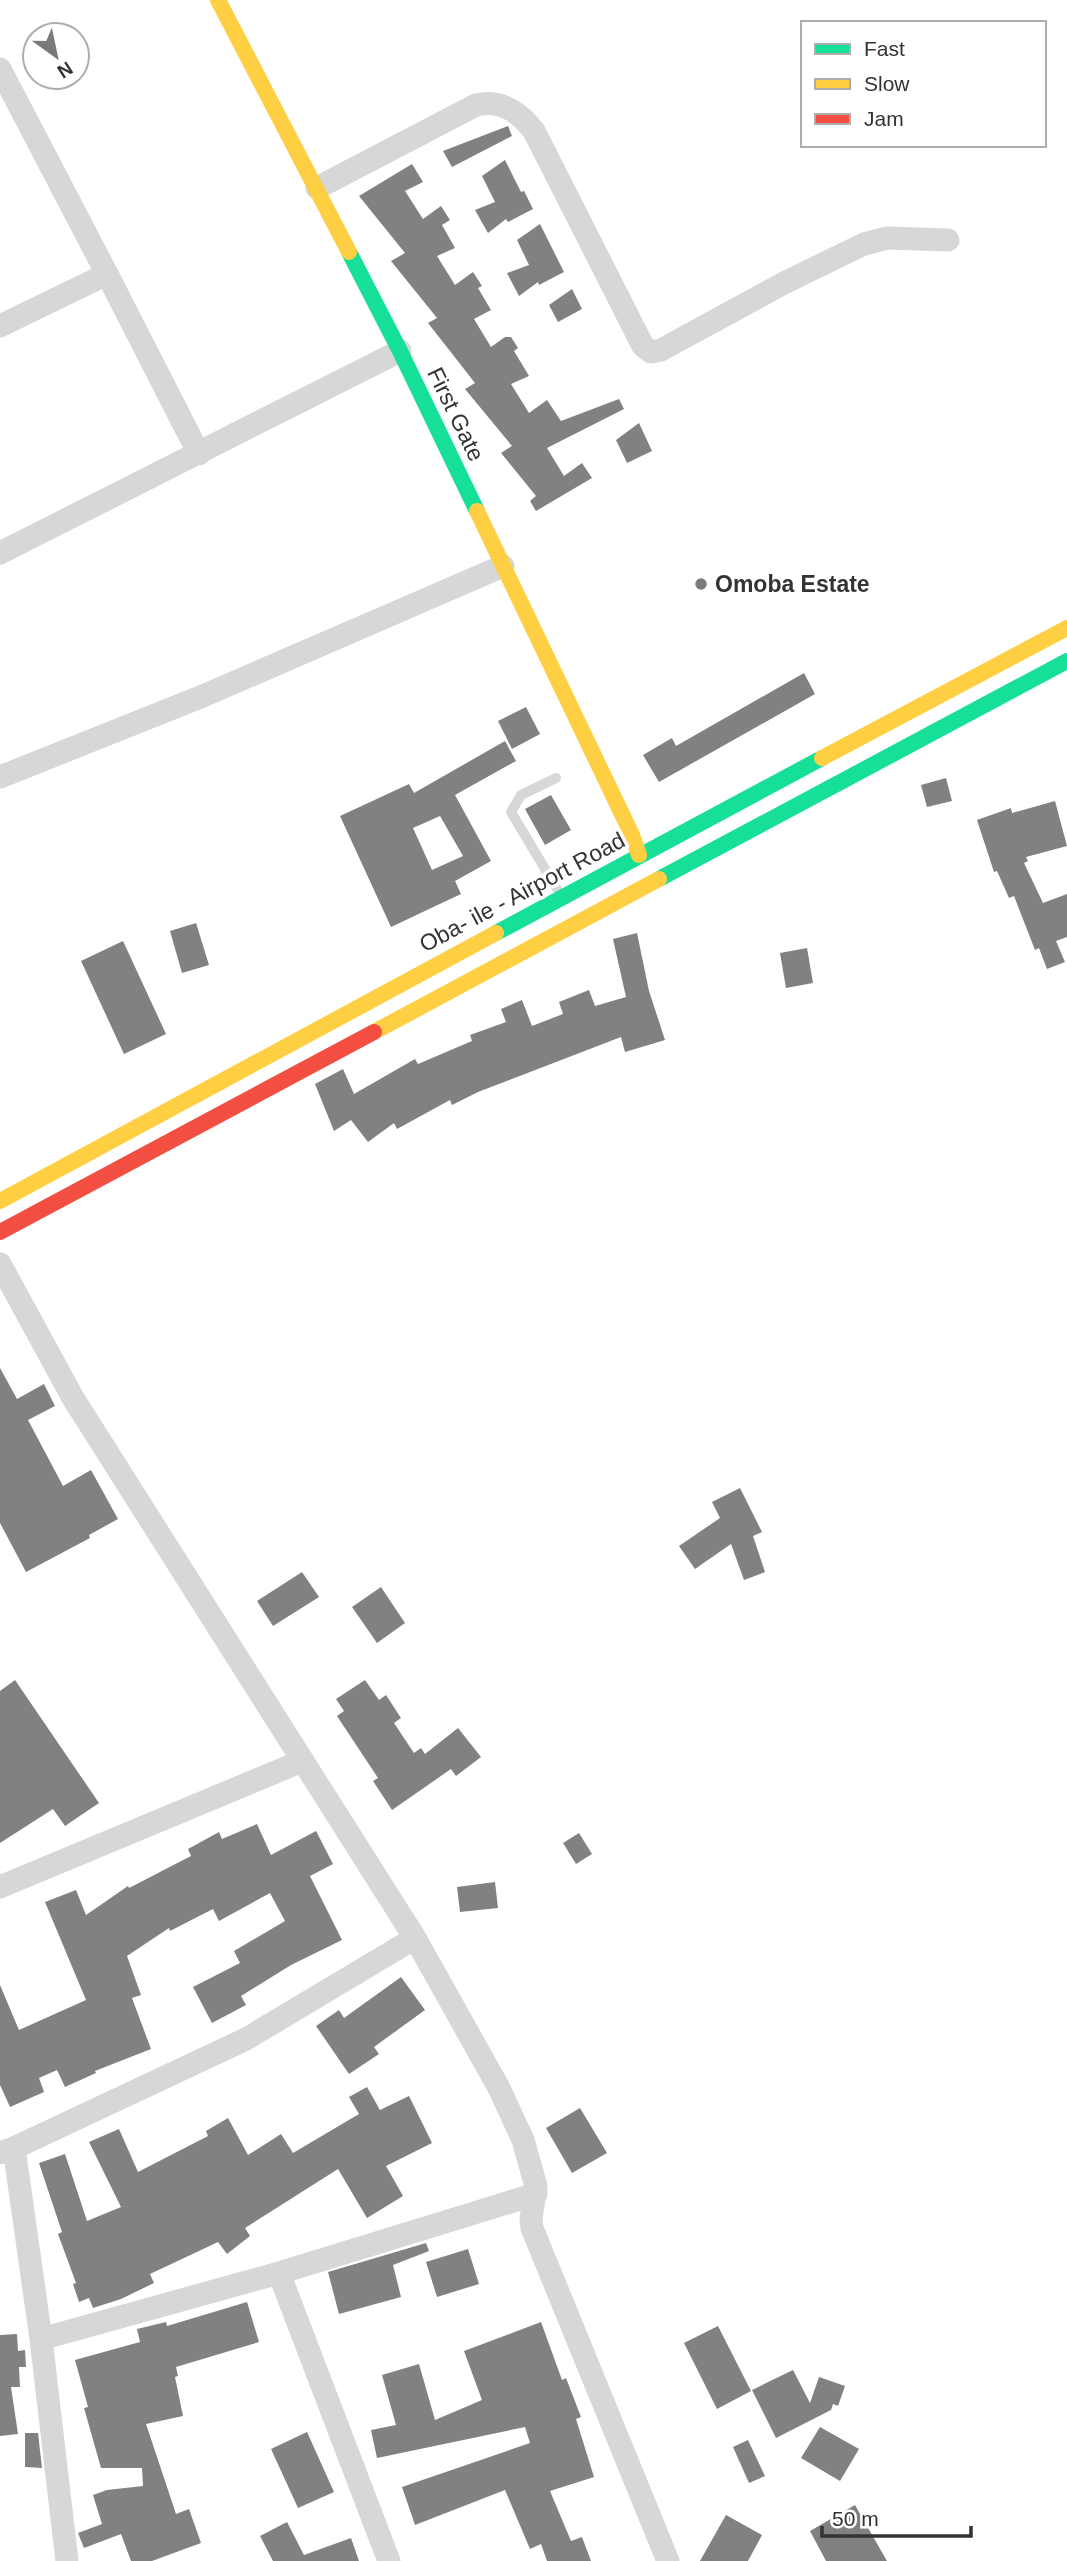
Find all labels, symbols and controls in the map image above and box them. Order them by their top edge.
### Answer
north arrow [21,21,91,91]
legend [801,21,1046,147]
text: Fast [864,37,905,60]
text: N [54,57,76,82]
text: Slow [864,72,910,95]
text: Jam [864,107,904,130]
street label: First Gate [422,363,490,465]
place label: Omoba Estate [715,571,870,597]
marker: Omoba Estate [693,576,709,592]
street label: Oba- ile - Airport Road [415,827,629,957]
scale bar [822,2494,971,2538]
text: 50 m [832,2507,879,2530]

